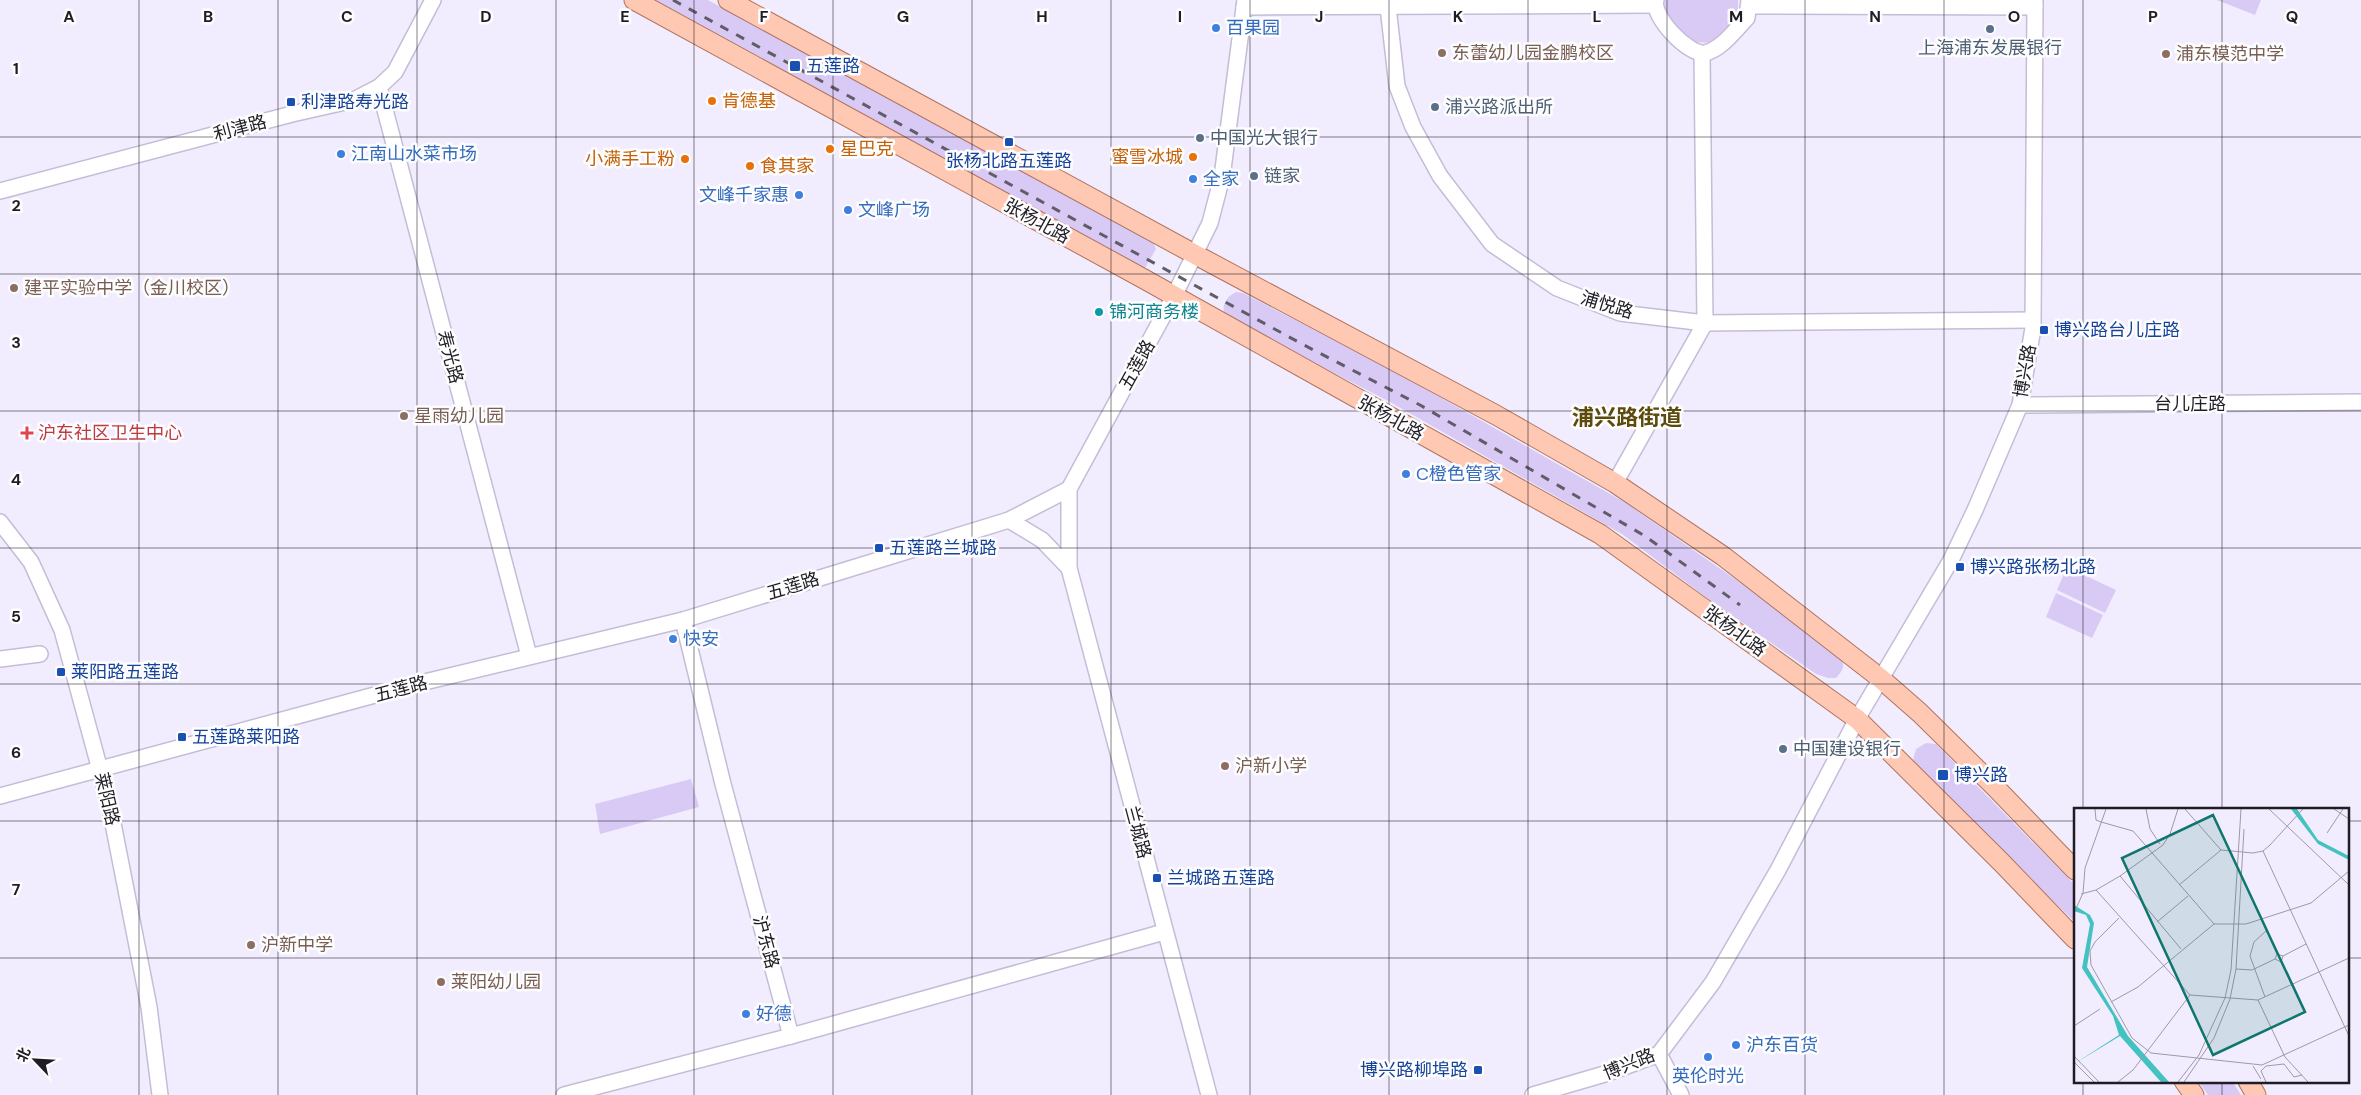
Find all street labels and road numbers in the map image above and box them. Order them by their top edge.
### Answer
street label: 利津路 [211,109,269,147]
street label: 张杨北路 [1000,193,1074,249]
street label: 浦悦路 [1578,286,1636,324]
street label: 寿光路 [431,328,469,386]
street label: 五莲路 [1113,336,1161,394]
street label: 博兴路 [2008,342,2042,400]
street label: 张杨北路 [1354,390,1428,446]
street label: 台儿庄路 [2154,392,2226,416]
street label: 五莲路 [764,567,822,605]
street label: 张杨北路 [1699,600,1771,662]
street label: 五莲路 [372,670,430,708]
street label: 莱阳路 [89,770,125,828]
street label: 兰城路 [1119,803,1157,861]
street label: 沪东路 [747,913,785,971]
street label: 博兴路 [1599,1043,1659,1085]

